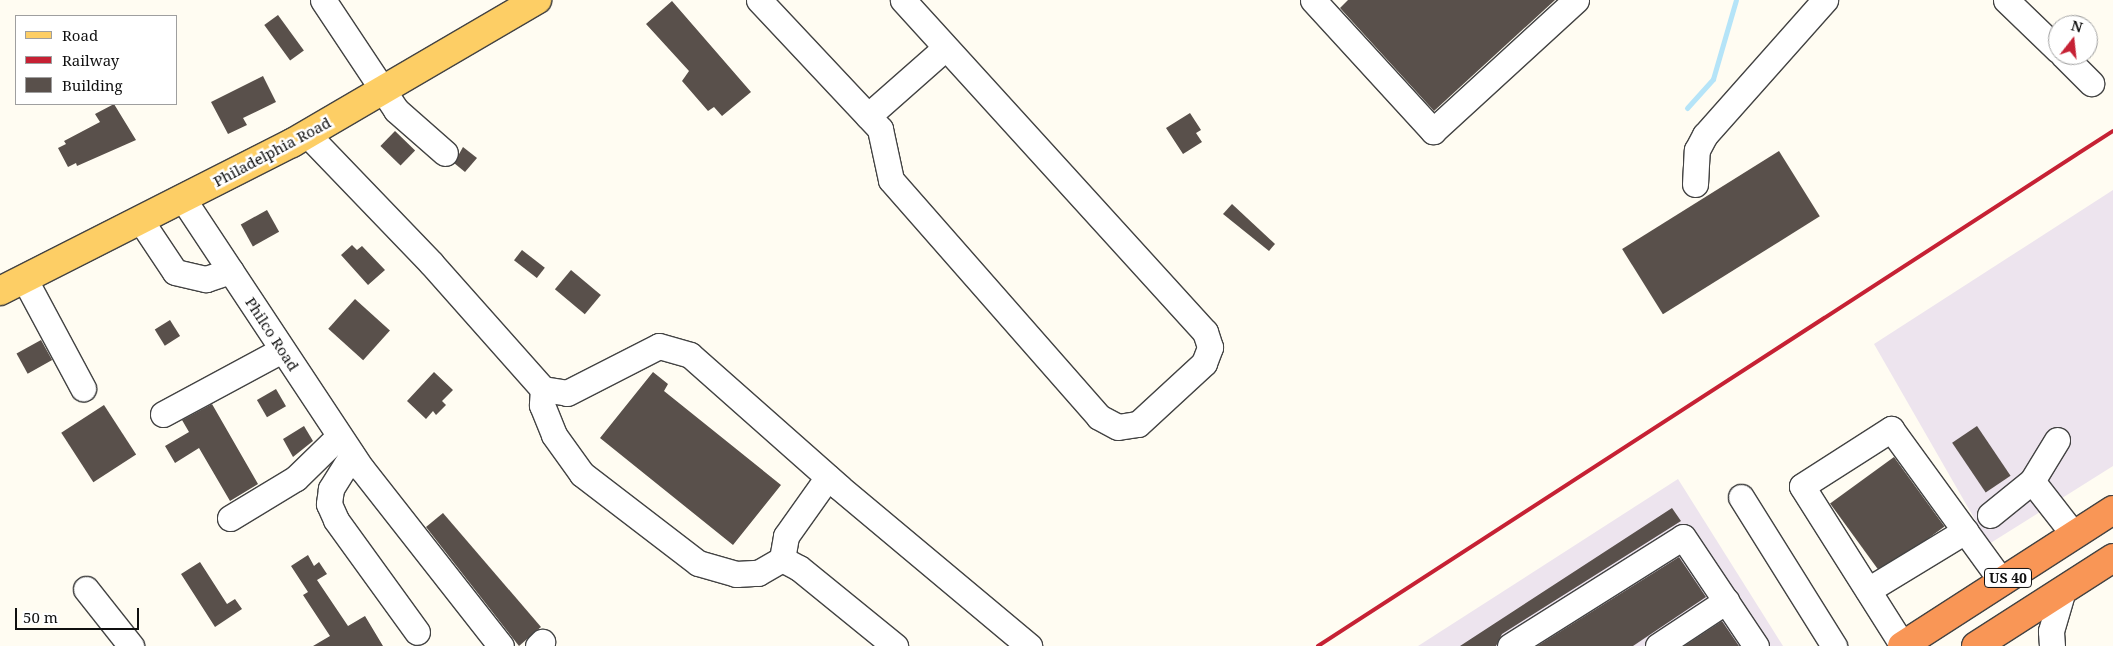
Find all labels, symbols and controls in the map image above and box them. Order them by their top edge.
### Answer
legend [15,15,178,105]
north arrow [2048,15,2098,65]
text: N [2069,15,2085,37]
text: Road [62,25,98,45]
text: Railway [62,50,119,70]
text: Building [62,75,123,95]
street label: Philadelphia Road [210,113,334,191]
street label: Philco Road [242,294,302,374]
road number: US 40 [1983,566,2033,590]
scale bar [18,598,141,630]
text: 50 m [23,607,58,627]

